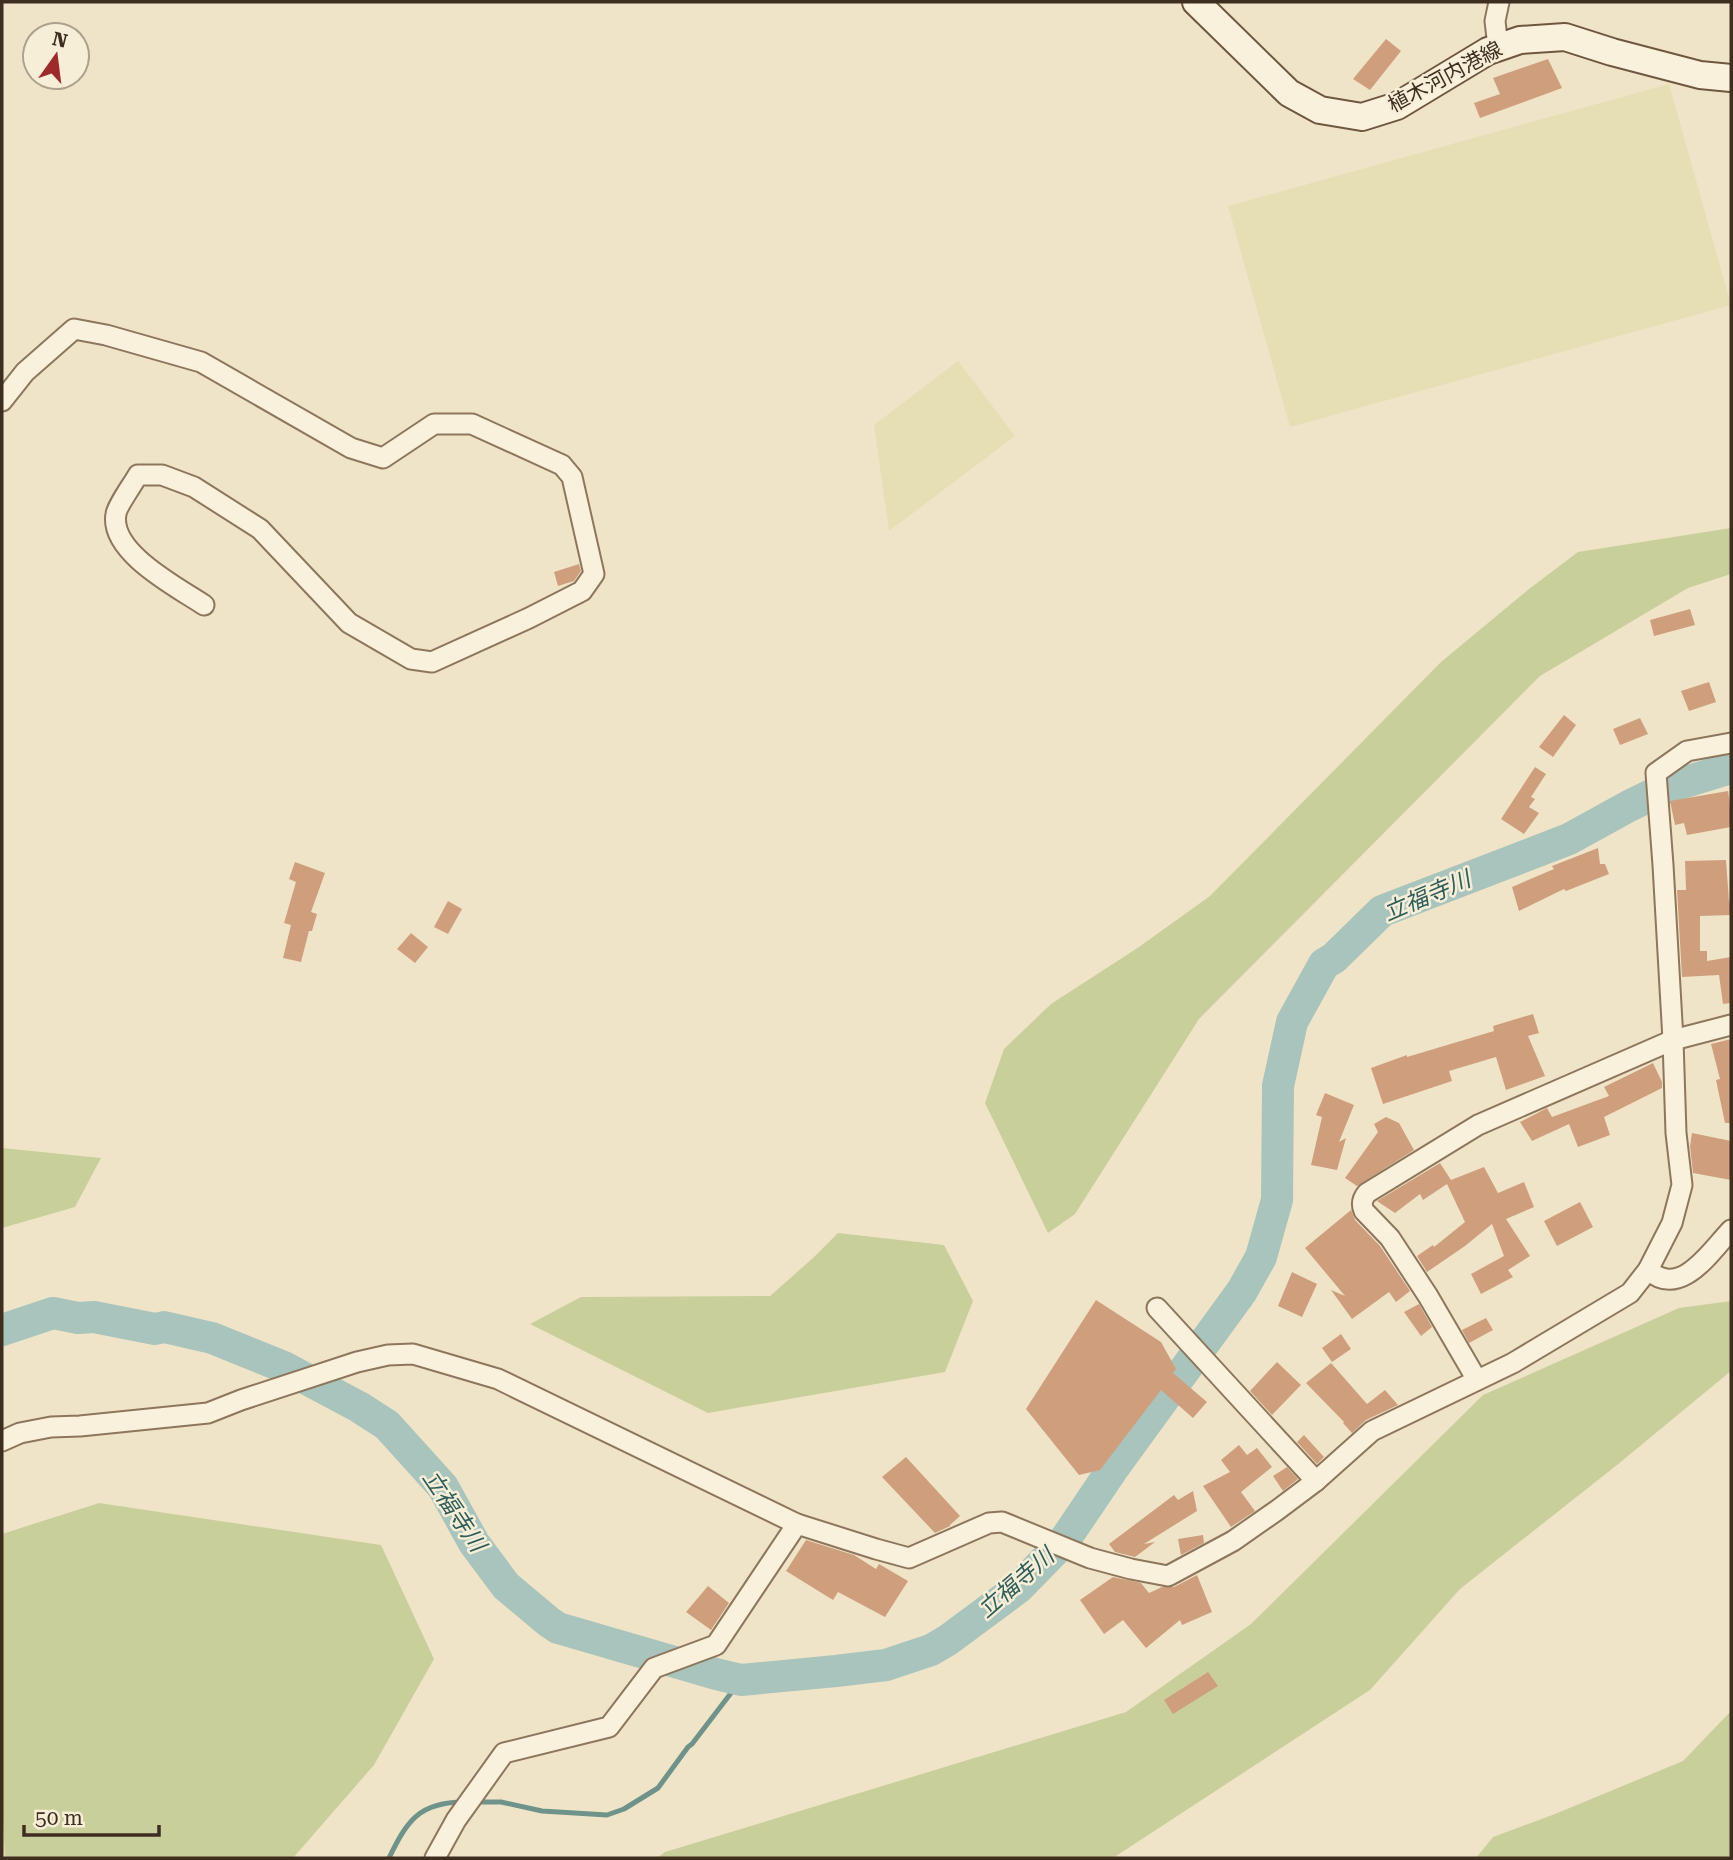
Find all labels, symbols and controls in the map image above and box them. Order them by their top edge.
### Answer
north arrow [21,21,91,91]
text: N [50,27,70,53]
street label: 植木河内港線 [1384,37,1506,117]
water label: 立福寺川 [1379,864,1477,926]
water label: 立福寺川 [417,1465,493,1559]
water label: 立福寺川 [972,1541,1062,1623]
scale bar [24,1794,159,1838]
text: 50 m [35,1806,83,1830]

